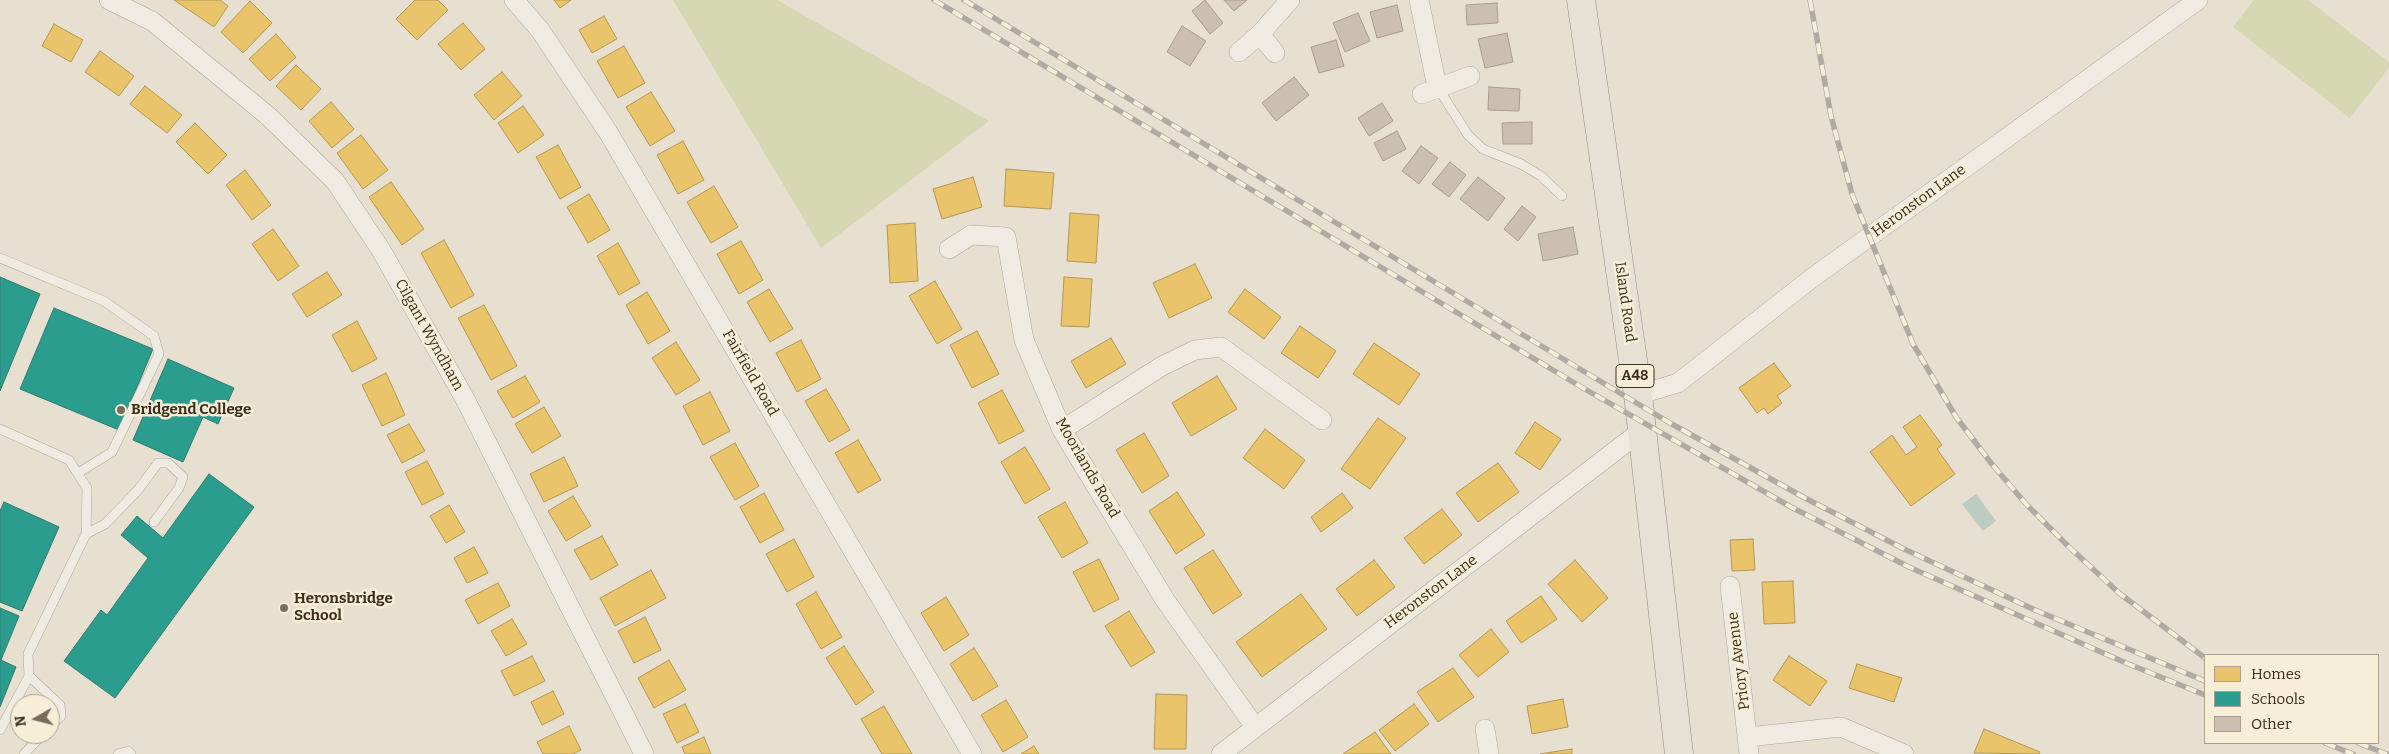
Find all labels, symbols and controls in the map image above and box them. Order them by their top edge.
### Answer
street label: Heronston Lane [1868,161,1970,241]
street label: Island Road [1610,261,1640,343]
street label: Cilgant Wyndham [391,276,467,394]
street label: Fairfield Road [718,327,782,419]
road number: A48 [1616,364,1654,388]
place label: Bridgend College [131,401,251,419]
marker: Bridgend College [115,404,127,416]
street label: Moorlands Road [1051,415,1123,521]
street label: Heronston Lane [1381,551,1481,633]
place label: Heronsbridge School [294,590,393,625]
marker: Heronsbridge School [278,602,290,614]
street label: Priory Avenue [1724,611,1754,711]
legend [2204,654,2379,744]
text: Homes [2251,665,2301,683]
text: Schools [2251,690,2305,708]
north arrow [10,694,60,744]
text: N [11,714,30,728]
text: Other [2251,715,2292,733]

